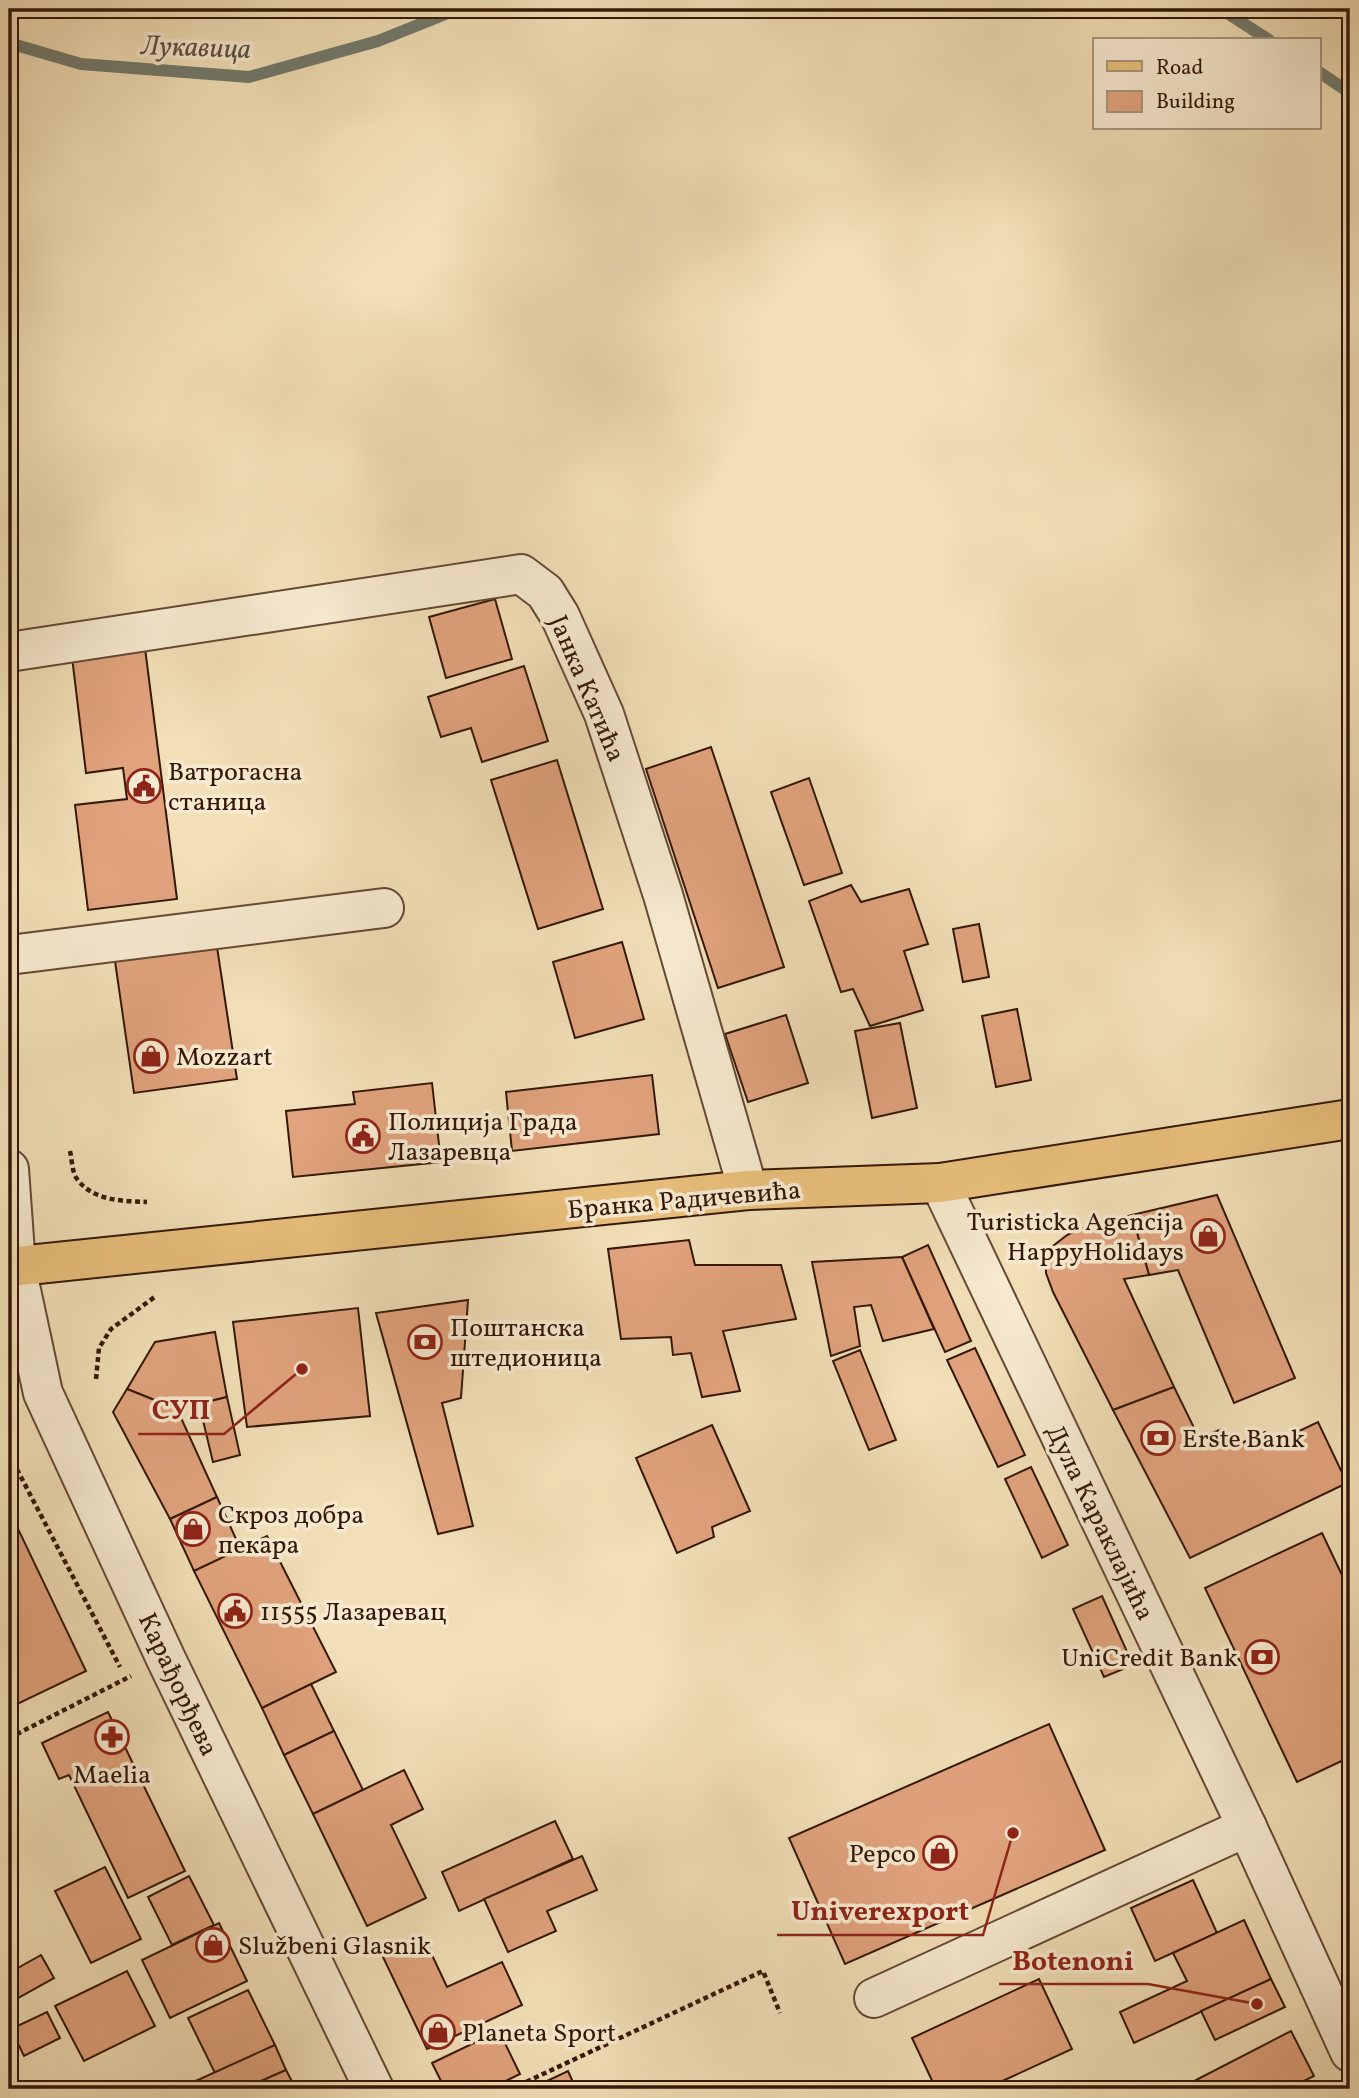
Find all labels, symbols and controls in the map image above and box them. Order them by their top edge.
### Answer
water label: Лукавица [139,27,252,70]
legend [1093,38,1320,130]
text: Road [1156,54,1203,83]
text: Building [1156,88,1235,117]
street label: Јанка Катића [539,610,633,768]
place label: Ватрогасна станица [168,755,302,821]
public building icon: Ватрогасна станица [125,767,163,805]
shop icon: Mozzart [132,1037,170,1075]
place label: Mozzart [176,1040,273,1076]
place label: Полиција Града Лазаревца [388,1105,578,1171]
public building icon: Полиција Града Лазаревца [344,1117,382,1155]
street label: Бранка Радичевића [566,1173,802,1229]
place label: Turisticka Agencija HappyHolidays [966,1205,1184,1271]
shop icon: Turisticka Agencija HappyHolidays [1189,1217,1227,1255]
place label: Поштанска штедионица [450,1311,602,1377]
bank icon: Поштанска штедионица [406,1323,444,1361]
callout: СУП [138,1385,224,1434]
text: СУП [152,1392,210,1431]
street label: Дула Караклајића [1036,1419,1162,1627]
bank icon: Erste Bank [1139,1419,1177,1457]
place label: Erste Bank [1182,1422,1305,1458]
place label: Скроз добра пекара [218,1498,364,1564]
shop icon: Скроз добра пекара [174,1510,212,1548]
public building icon: 11555 Лазаревац [216,1592,254,1630]
place label: 11555 Лазаревац [260,1595,446,1631]
street label: Карађорђева [128,1607,226,1762]
bank icon: UniCredit Bank [1243,1638,1281,1676]
place label: UniCredit Bank [1061,1641,1238,1677]
pharmacy icon: Maelia [93,1718,131,1756]
place label: Maelia [73,1758,151,1794]
shop icon: Pepco [921,1834,959,1872]
place label: Pepco [849,1837,916,1873]
callout: Univerexport [777,1886,983,1935]
text: Univerexport [791,1893,969,1932]
shop icon: Službeni Glasnik [194,1926,232,1964]
place label: Službeni Glasnik [238,1929,431,1965]
callout: Botenoni [999,1935,1148,1984]
text: Botenoni [1012,1943,1134,1982]
shop icon: Planeta Sport [419,2013,457,2051]
place label: Planeta Sport [462,2016,616,2052]

